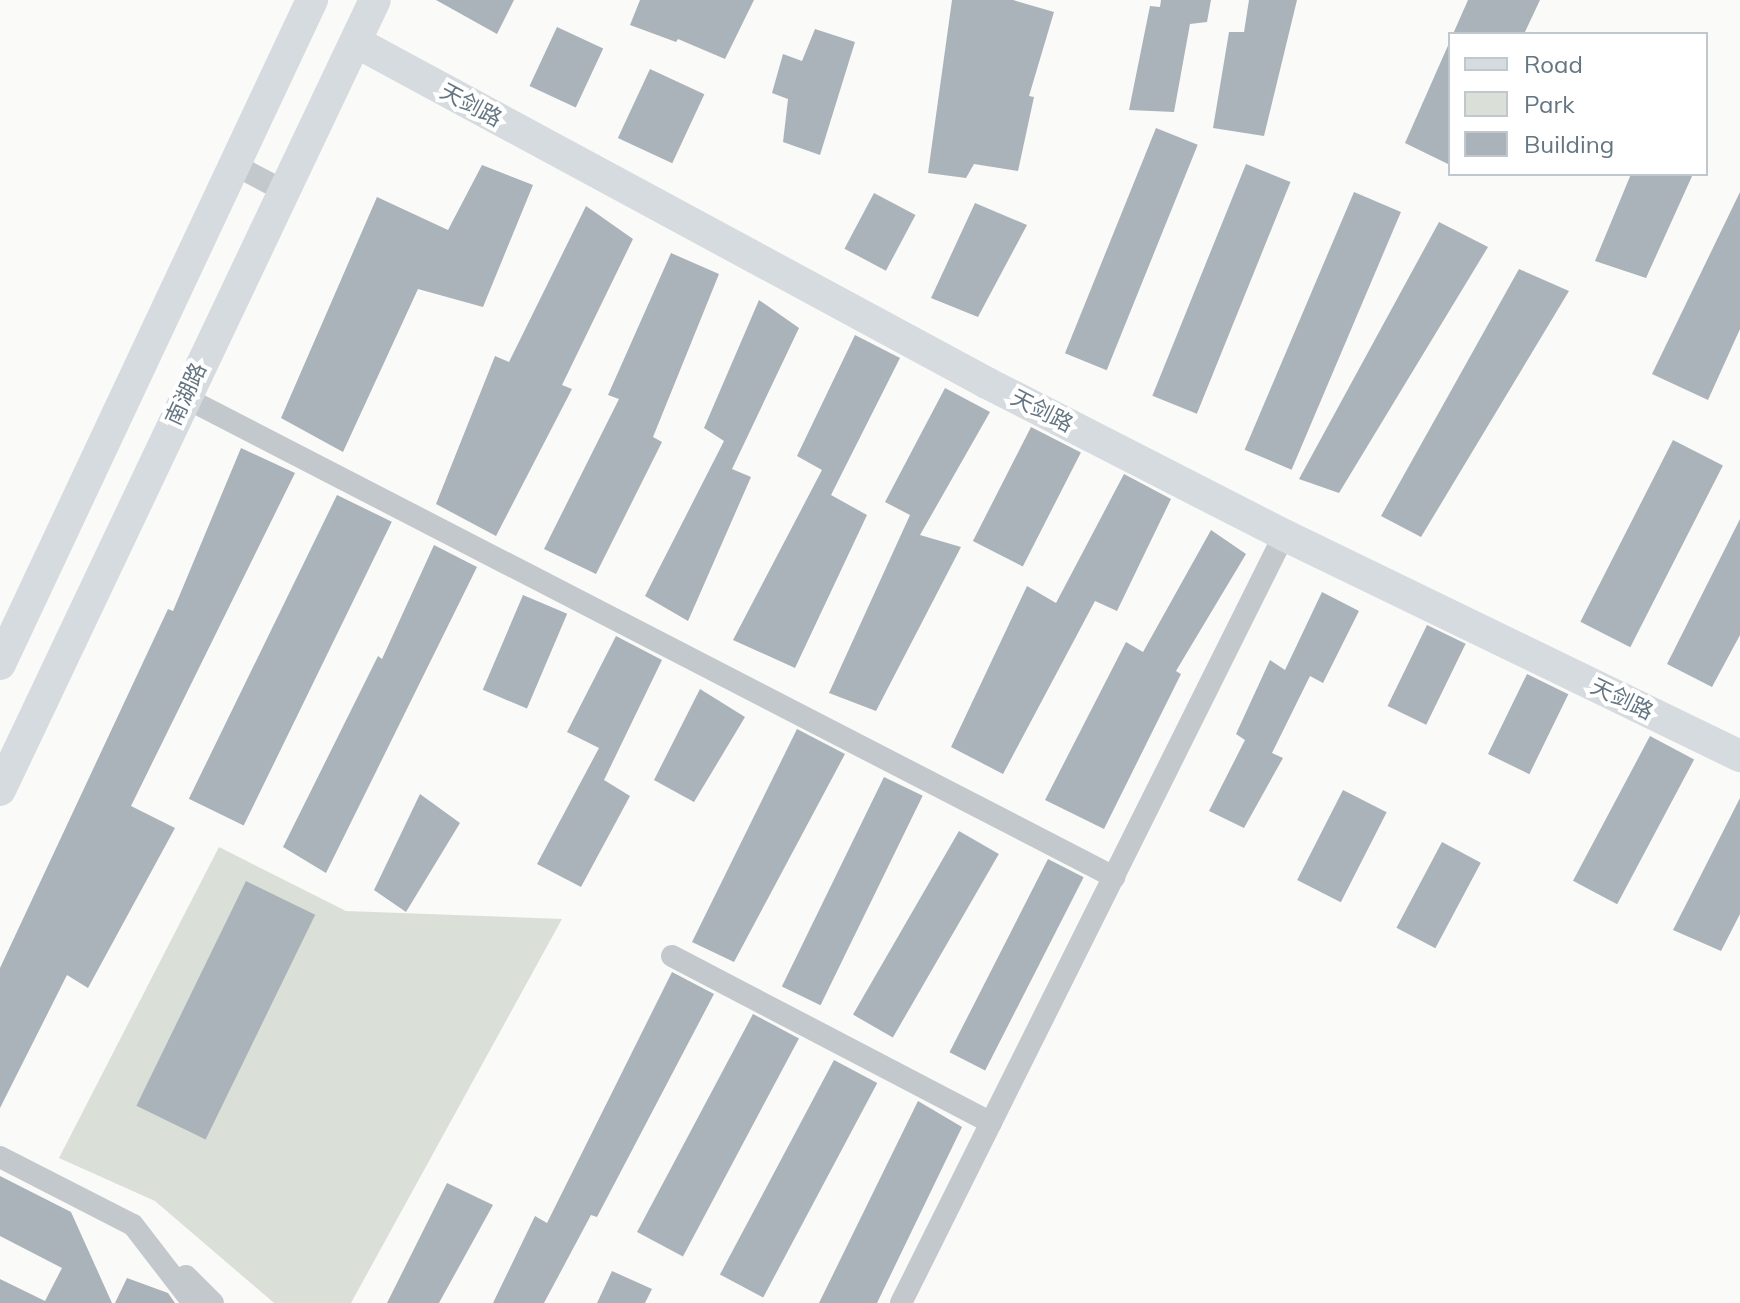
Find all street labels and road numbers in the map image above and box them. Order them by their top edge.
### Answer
street label: 天剑路 [436,78,506,132]
street label: 南湖路 [160,359,212,429]
street label: 天剑路 [1007,384,1077,438]
street label: 天剑路 [1587,673,1657,725]

